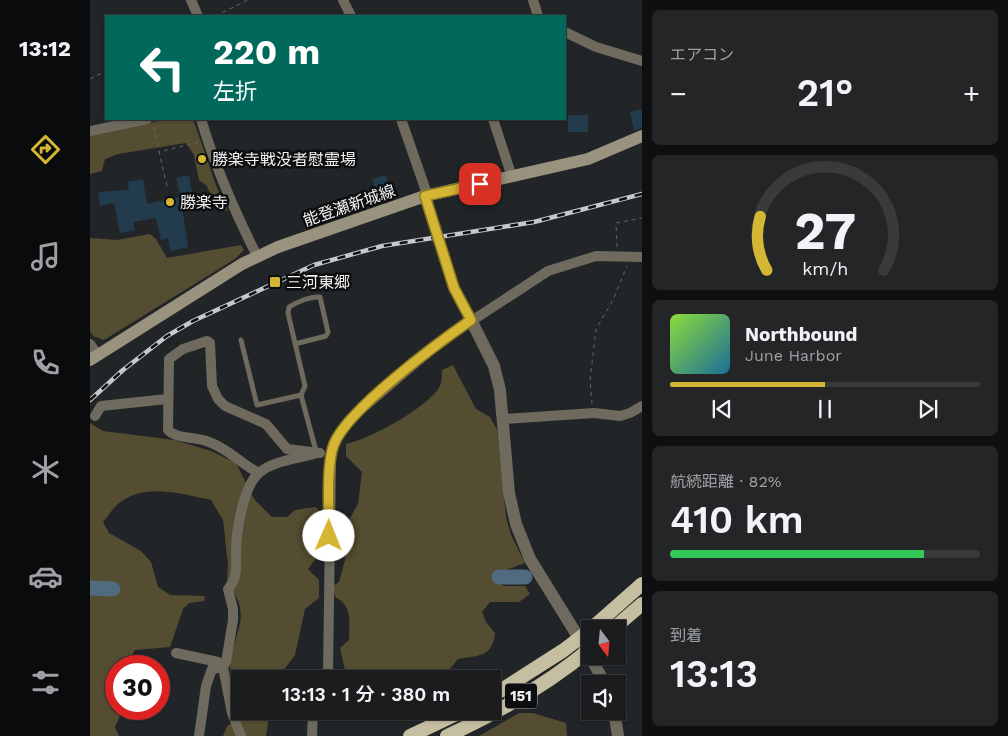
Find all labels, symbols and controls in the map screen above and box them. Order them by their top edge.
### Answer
text: 220 m [213,31,320,73]
icon: left [130,35,195,100]
text: 13:12 [19,36,71,61]
text: エアコン [670,45,734,64]
text: 21° [797,71,853,115]
text: − [670,77,687,110]
text: + [963,77,980,110]
text: 左折 [213,79,257,104]
icon: directions [28,132,63,167]
place label: 勝楽寺戦没者慰霊場 [212,150,356,169]
marker: 勝楽寺戦没者慰霊場 [196,153,208,165]
pin [459,163,501,205]
icon: arrive [466,170,494,198]
street label: 能登瀬新城線 [301,181,398,230]
place label: 勝楽寺 [180,193,228,212]
marker: 勝楽寺 [164,196,176,208]
text: 27 [794,201,856,262]
icon: music [28,239,63,274]
text: km/h [802,258,848,279]
place label: 三河東郷 [286,273,350,292]
marker: 三河東郷 [268,275,282,289]
text: Northbound [745,323,857,346]
icon: phone [28,345,63,380]
text: June Harbor [745,346,842,365]
icon: previous [708,395,736,423]
icon: pause [811,395,839,423]
icon: next [914,395,942,423]
icon: climate [28,452,63,487]
text: 航続距離 · 82% [670,472,781,491]
text: 410 km [670,498,804,542]
position arrow [302,509,354,561]
icon: car [28,559,63,594]
north arrow [581,620,626,665]
map controls [581,620,626,720]
text: 到着 [670,626,702,645]
text: 13:13 [670,652,758,696]
speed limit sign: 30 [105,655,170,720]
icon: filters [28,665,63,700]
button: sound [581,675,626,720]
text: 13:13 · 1 分 · 380 m [282,683,450,706]
road number: 151 [505,684,537,708]

